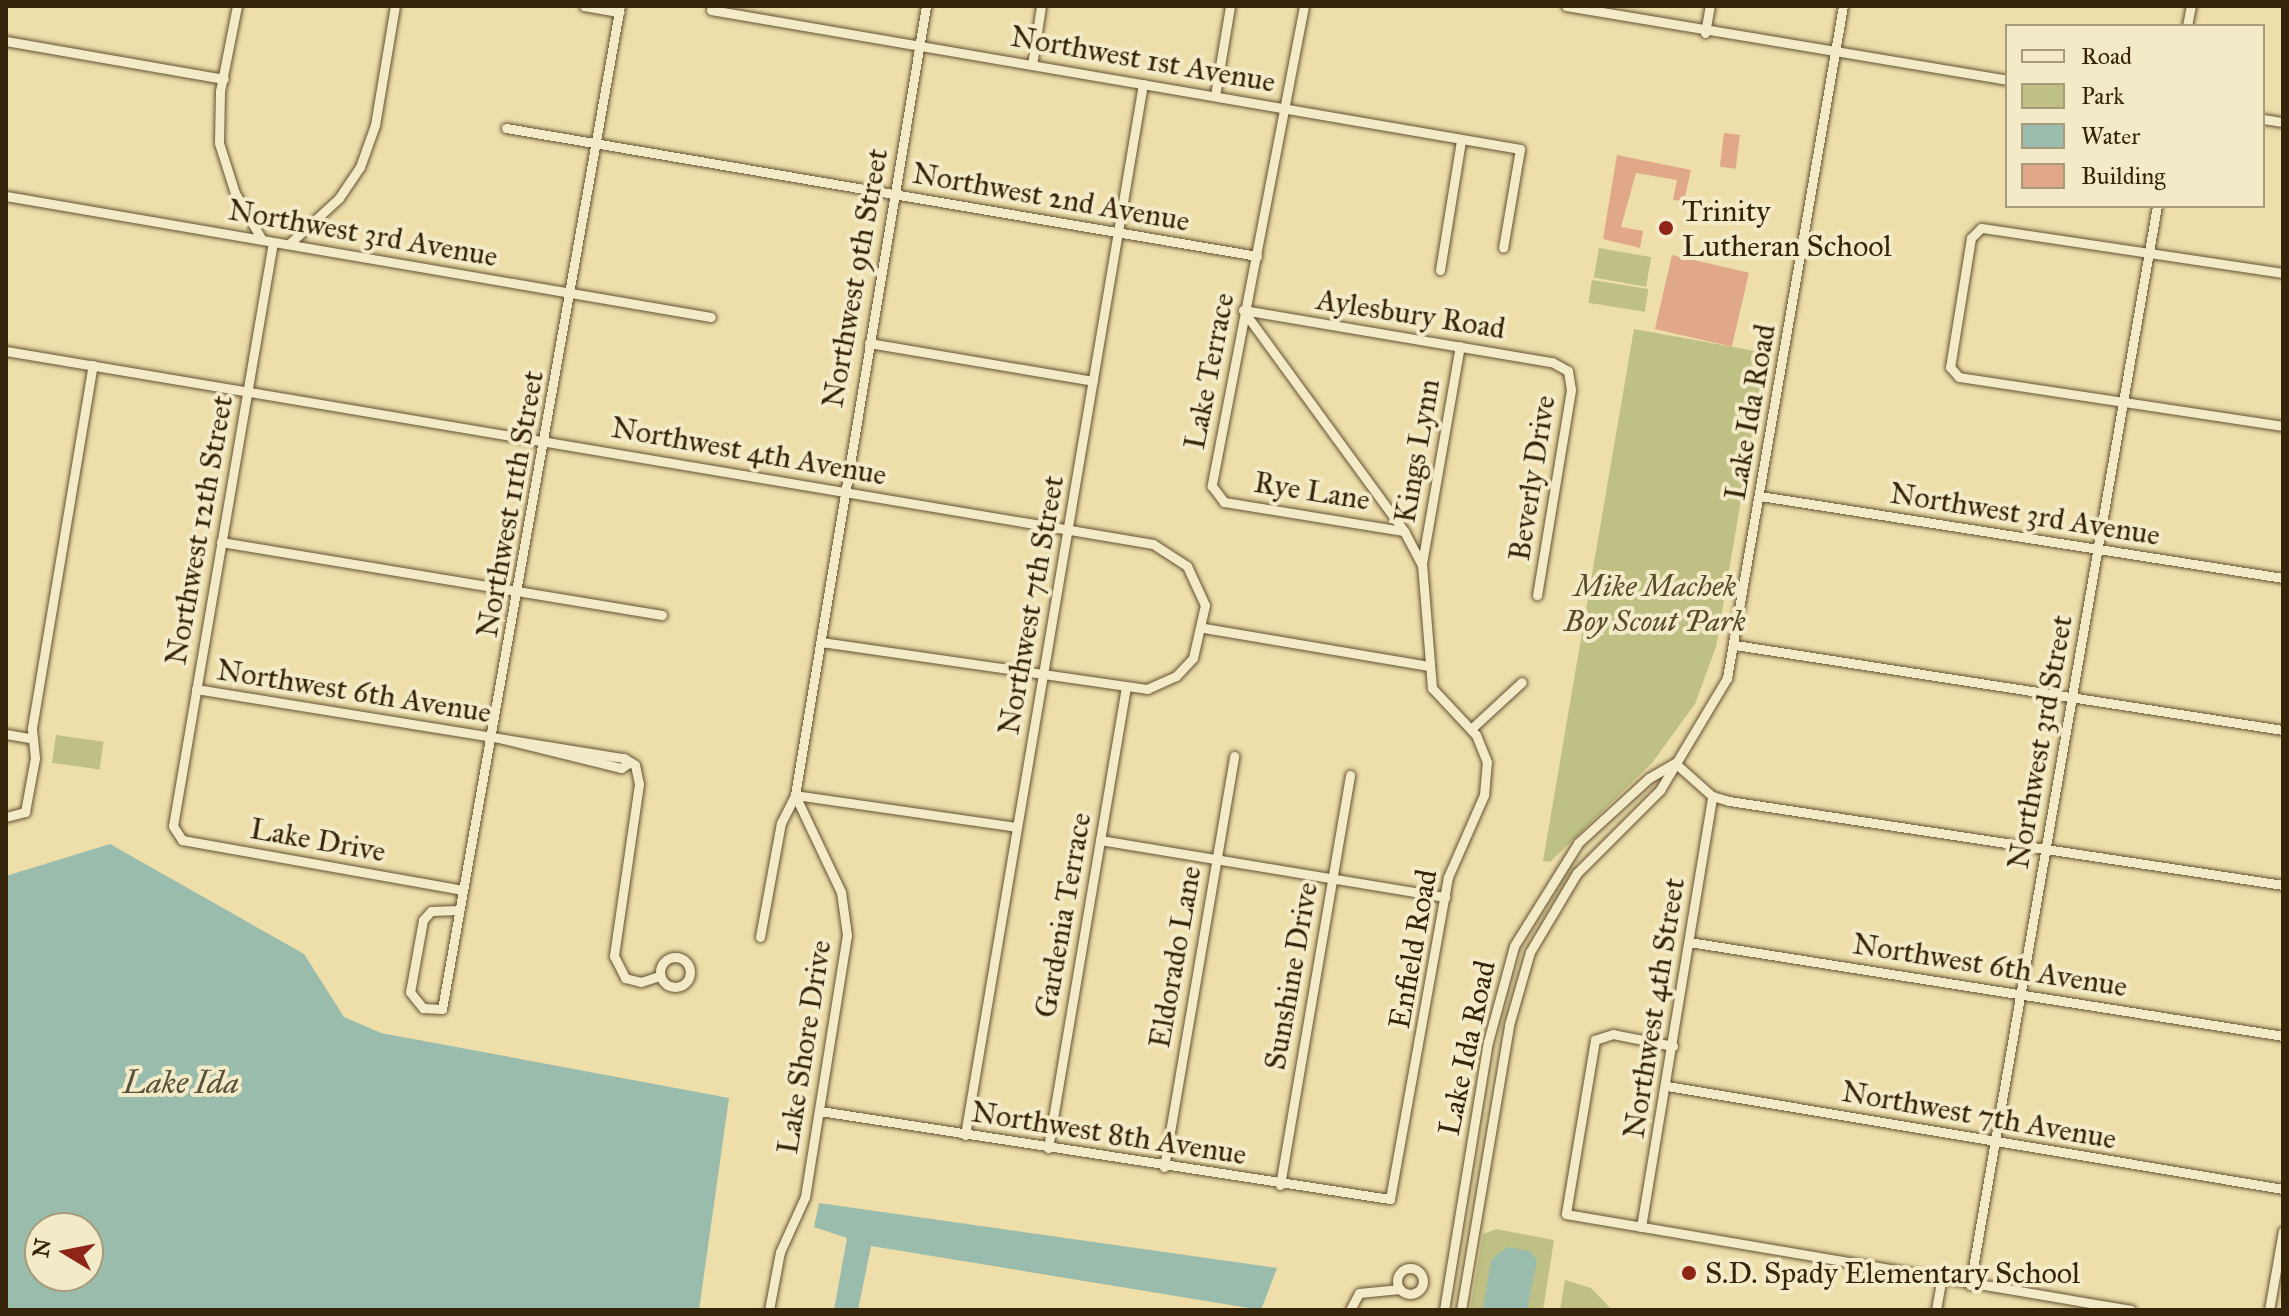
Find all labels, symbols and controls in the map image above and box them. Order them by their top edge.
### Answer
street label: Northwest 1st Avenue [1008,18,1278,100]
legend [2005,24,2265,208]
text: Road [2081,41,2132,71]
text: Park [2081,81,2124,111]
text: Water [2081,121,2140,151]
street label: Northwest 9th Street [814,146,896,410]
street label: Northwest 2nd Avenue [910,155,1192,239]
text: Building [2081,161,2166,191]
street label: Northwest 3rd Avenue [225,192,501,274]
place label: Trinity Lutheran School [1682,193,1892,264]
marker: Trinity Lutheran School [1657,219,1675,237]
street label: Aylesbury Road [1314,281,1508,347]
street label: Lake Terrace [1176,290,1242,452]
street label: Lake Ida Road [1717,321,1783,503]
street label: Northwest 11th Street [469,368,551,640]
street label: Kings Lynn [1387,376,1447,526]
street label: Northwest 12th Street [158,392,240,668]
street label: Beverly Drive [1501,393,1563,563]
street label: Northwest 4th Avenue [609,409,889,493]
street label: Rye Lane [1252,464,1372,518]
street label: Northwest 7th Street [990,473,1072,737]
street label: Northwest 3rd Avenue [1887,475,2163,553]
park label: Mike Machek Boy Scout Park [1564,568,1746,638]
street label: Northwest 3rd Street [2000,612,2080,872]
street label: Northwest 6th Avenue [214,652,494,730]
street label: Lake Drive [247,810,389,870]
street label: Gardenia Terrace [1027,810,1099,1020]
street label: Eldorado Lane [1141,863,1209,1051]
street label: Enfield Road [1381,867,1445,1031]
street label: Northwest 4th Street [1616,875,1692,1141]
street label: Sunshine Drive [1257,879,1325,1073]
street label: Northwest 6th Avenue [1850,926,2130,1004]
street label: Lake Shore Drive [769,938,839,1156]
street label: Lake Ida Road [1431,957,1503,1139]
water label: Lake Ida [123,1064,239,1102]
street label: Northwest 7th Avenue [1839,1073,2119,1157]
street label: Northwest 8th Avenue [969,1093,1249,1173]
north arrow [24,1212,104,1292]
text: N [27,1237,57,1260]
place label: S.D. Spady Elementary School [1705,1255,2080,1291]
marker: S.D. Spady Elementary School [1680,1264,1698,1282]

